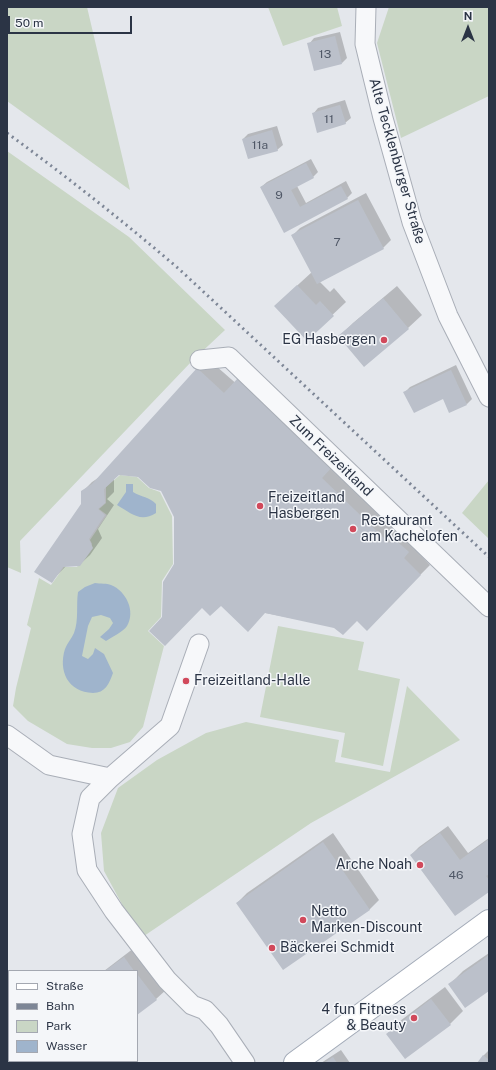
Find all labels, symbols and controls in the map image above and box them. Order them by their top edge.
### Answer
scale bar [10,8,134,34]
north arrow [448,8,488,48]
text: N [464,10,472,22]
text: 50 m [15,16,43,30]
house number: 13 [319,47,331,61]
street label: Alte Tecklenburger Straße [365,76,429,246]
house number: 11 [324,112,334,126]
house number: 11a [252,138,268,152]
house number: 9 [275,188,283,202]
house number: 7 [333,235,341,249]
place label: EG Hasbergen [282,332,376,348]
marker: EG Hasbergen [379,335,389,345]
street label: Zum Freizeitland [286,412,376,500]
place label: Freizeitland Hasbergen [268,490,345,522]
marker: Freizeitland Hasbergen [255,501,265,511]
place label: Restaurant am Kachelofen [361,513,458,546]
marker: Restaurant am Kachelofen [348,524,358,534]
place label: Freizeitland-Halle [194,673,310,689]
marker: Freizeitland-Halle [181,676,191,686]
place label: Arche Noah [336,857,412,873]
marker: Arche Noah [415,860,425,870]
house number: 46 [448,868,464,882]
place label: Netto Marken-Discount [311,904,423,936]
marker: Netto Marken-Discount [298,915,308,925]
place label: Bäckerei Schmidt [280,940,395,956]
marker: Bäckerei Schmidt [267,943,277,953]
legend [8,970,138,1062]
text: Straße [46,979,83,993]
text: Bahn [46,999,75,1013]
place label: 4 fun Fitness & Beauty [321,1002,406,1034]
marker: 4 fun Fitness & Beauty [409,1013,419,1023]
text: Park [46,1019,72,1033]
text: Wasser [46,1039,87,1053]

